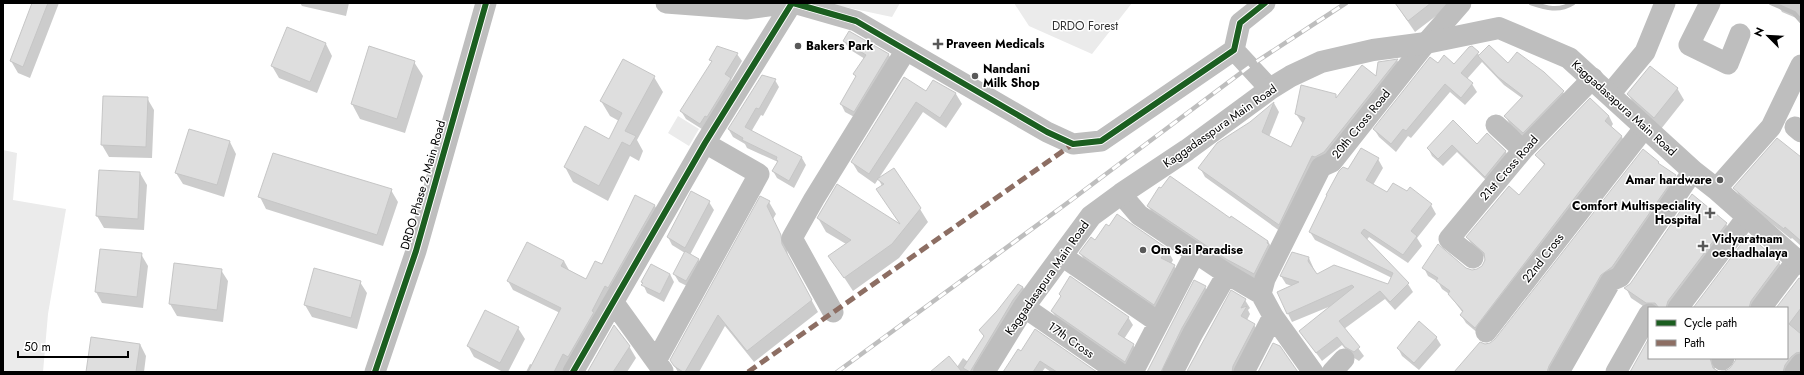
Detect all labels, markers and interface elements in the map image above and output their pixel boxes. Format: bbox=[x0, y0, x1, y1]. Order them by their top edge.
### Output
north arrow bbox=[1748, 16, 1788, 56]
park label: DRDO Forest bbox=[1052, 17, 1118, 35]
text: N bbox=[1750, 25, 1768, 39]
place label: Praveen Medicals bbox=[946, 35, 1045, 53]
place label: Bakers Park bbox=[806, 37, 874, 55]
marker: Praveen Medicals bbox=[933, 39, 943, 49]
marker: Bakers Park bbox=[793, 41, 803, 51]
street label: Kaggadasapura Main Road bbox=[1567, 56, 1681, 160]
place label: Nandani Milk Shop bbox=[983, 60, 1040, 92]
marker: Nandani Milk Shop bbox=[970, 71, 980, 81]
street label: Kaggadasspura Main Road bbox=[1159, 80, 1281, 172]
street label: 20th Cross Road bbox=[1327, 85, 1395, 163]
street label: DRDO Phase 2 Main Road bbox=[396, 118, 450, 252]
street label: 21st Cross Road bbox=[1475, 131, 1543, 205]
place label: Amar hardware bbox=[1624, 171, 1712, 189]
marker: Amar hardware bbox=[1715, 175, 1725, 185]
place label: Comfort Multispeciality Hospital bbox=[1572, 197, 1702, 229]
marker: Comfort Multispeciality Hospital bbox=[1704, 207, 1716, 219]
street label: Kaggadasapura Main Road bbox=[1001, 217, 1093, 339]
street label: 22nd Cross bbox=[1518, 229, 1568, 287]
place label: Vidyaratnam oeshadhalaya bbox=[1711, 230, 1788, 262]
marker: Vidyaratnam oeshadhalaya bbox=[1697, 240, 1709, 252]
place label: Om Sai Paradise bbox=[1151, 241, 1243, 259]
marker: Om Sai Paradise bbox=[1138, 245, 1148, 255]
legend bbox=[1648, 307, 1788, 359]
text: Cycle path bbox=[1684, 314, 1737, 332]
street label: 17th Cross bbox=[1044, 317, 1098, 363]
scale bar bbox=[18, 333, 128, 359]
text: Path bbox=[1684, 334, 1705, 352]
text: 50 m bbox=[24, 338, 51, 356]

